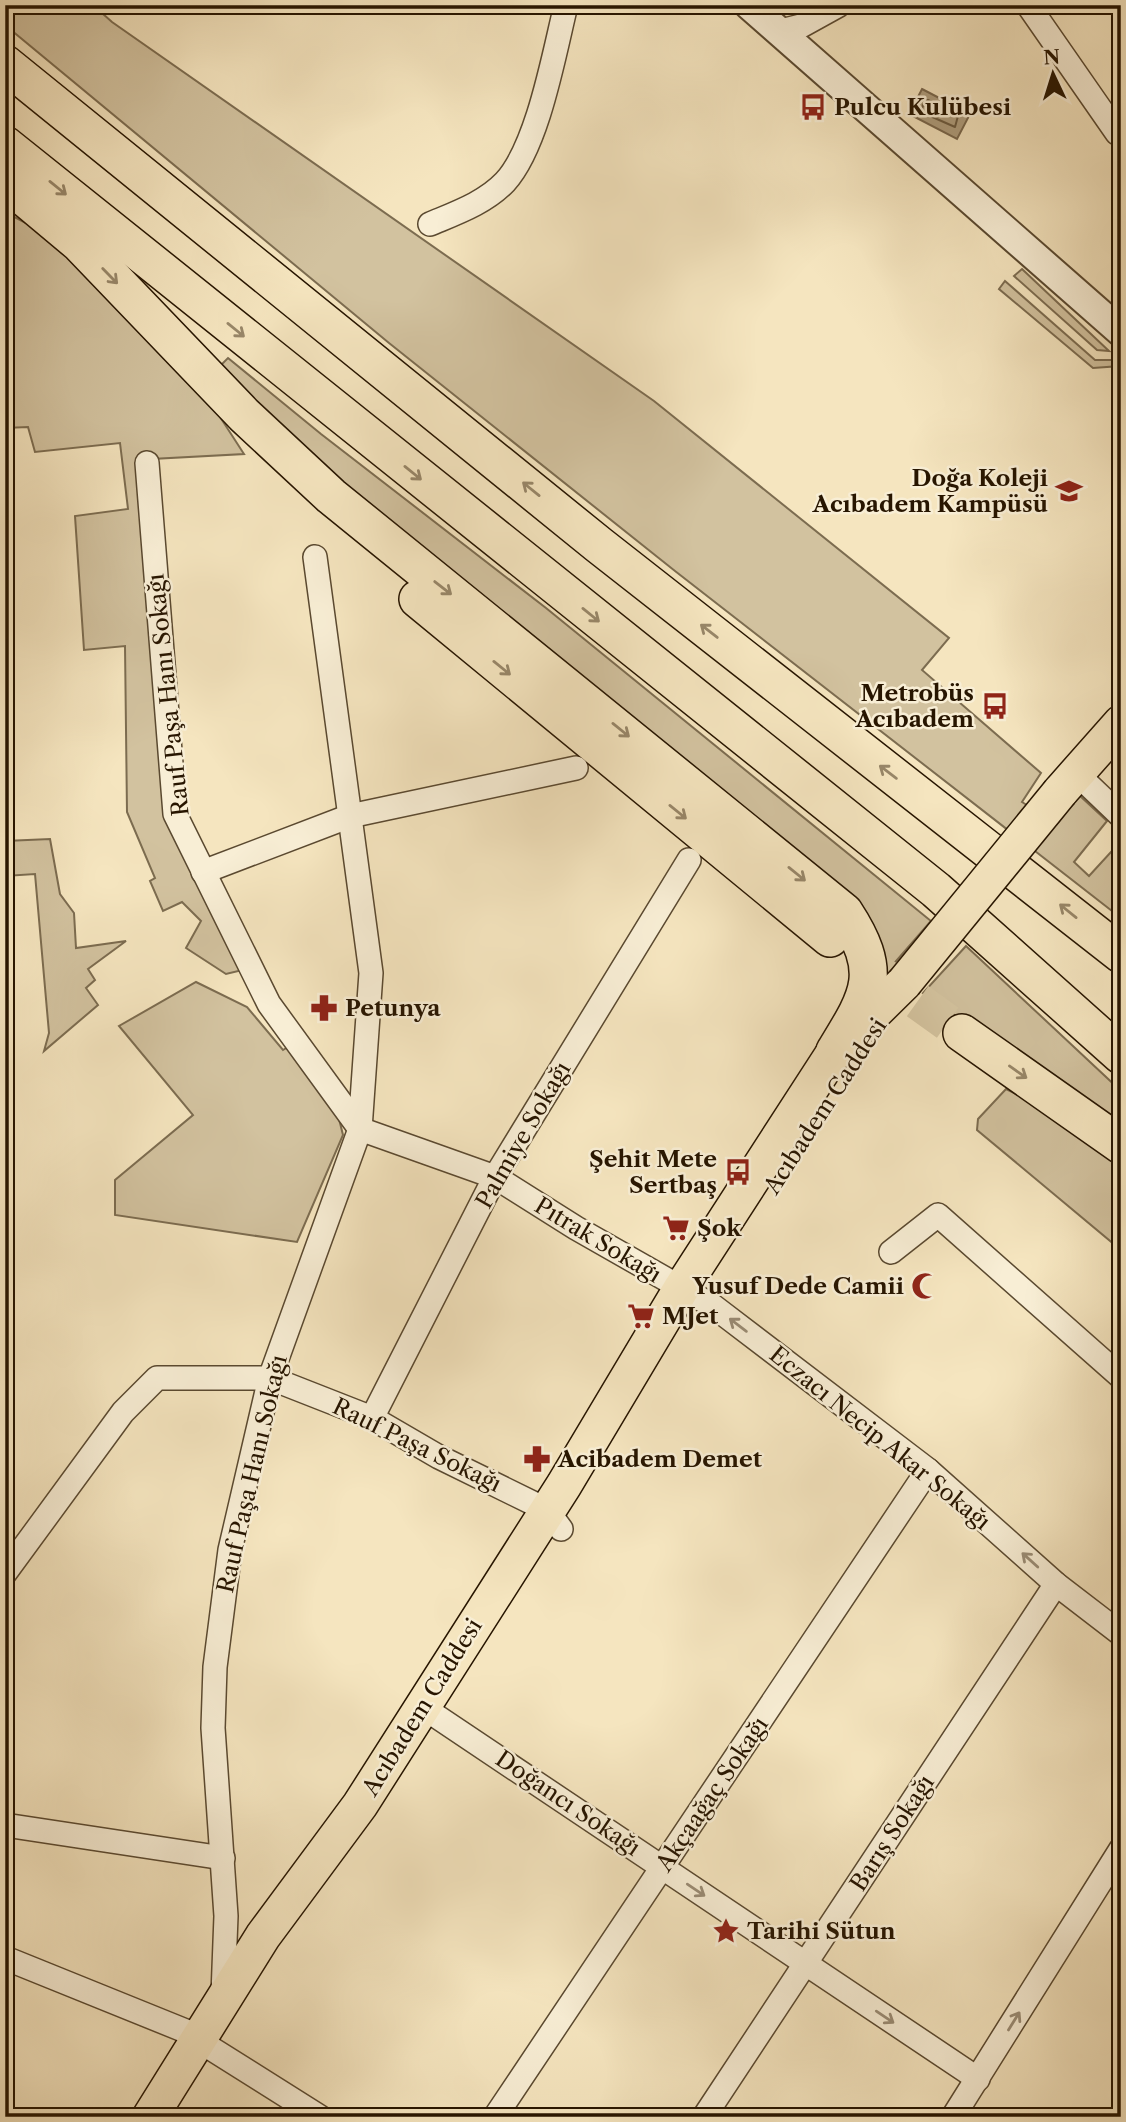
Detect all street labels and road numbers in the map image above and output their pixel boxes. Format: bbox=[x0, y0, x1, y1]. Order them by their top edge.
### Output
street label: Rauf Paşa Hanı Sokağı bbox=[141, 573, 195, 817]
street label: Acıbadem Caddesi bbox=[757, 1013, 892, 1200]
street label: Palmiye Sokağı bbox=[470, 1057, 576, 1213]
street label: Pıtrak Sokağı bbox=[530, 1191, 666, 1289]
street label: Eczacı Necip Akar Sokağı bbox=[764, 1340, 996, 1536]
street label: Rauf Paşa Hanı Sokağı bbox=[211, 1352, 293, 1596]
street label: Rauf Paşa Sokağı bbox=[328, 1392, 506, 1498]
street label: Acıbadem Caddesi bbox=[356, 1613, 488, 1802]
street label: Akçaağaç Sokağı bbox=[649, 1711, 774, 1877]
street label: Doğancı Sokağı bbox=[491, 1744, 645, 1862]
street label: Barış Sokağı bbox=[844, 1770, 940, 1896]

